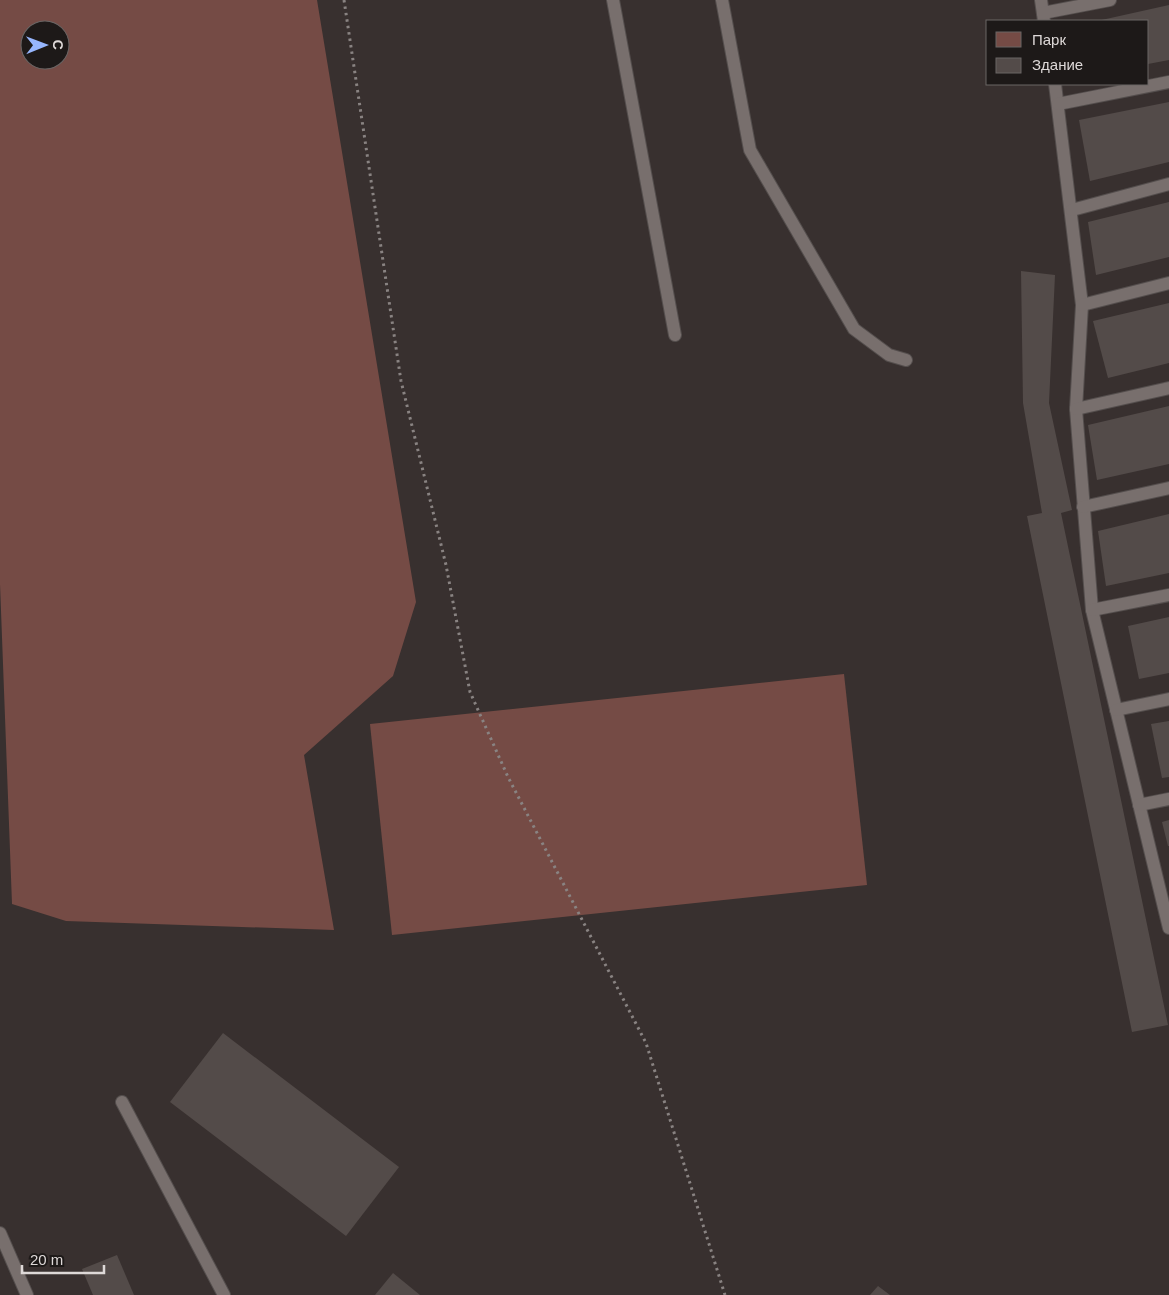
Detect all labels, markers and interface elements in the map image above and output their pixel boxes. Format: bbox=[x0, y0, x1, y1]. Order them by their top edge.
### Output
north arrow bbox=[20, 20, 70, 70]
legend bbox=[986, 20, 1149, 85]
text: Парк bbox=[1032, 31, 1066, 48]
text: С bbox=[50, 40, 66, 50]
text: Здание bbox=[1032, 56, 1083, 73]
scale bar bbox=[22, 1242, 105, 1274]
text: 20 m bbox=[30, 1251, 63, 1268]

